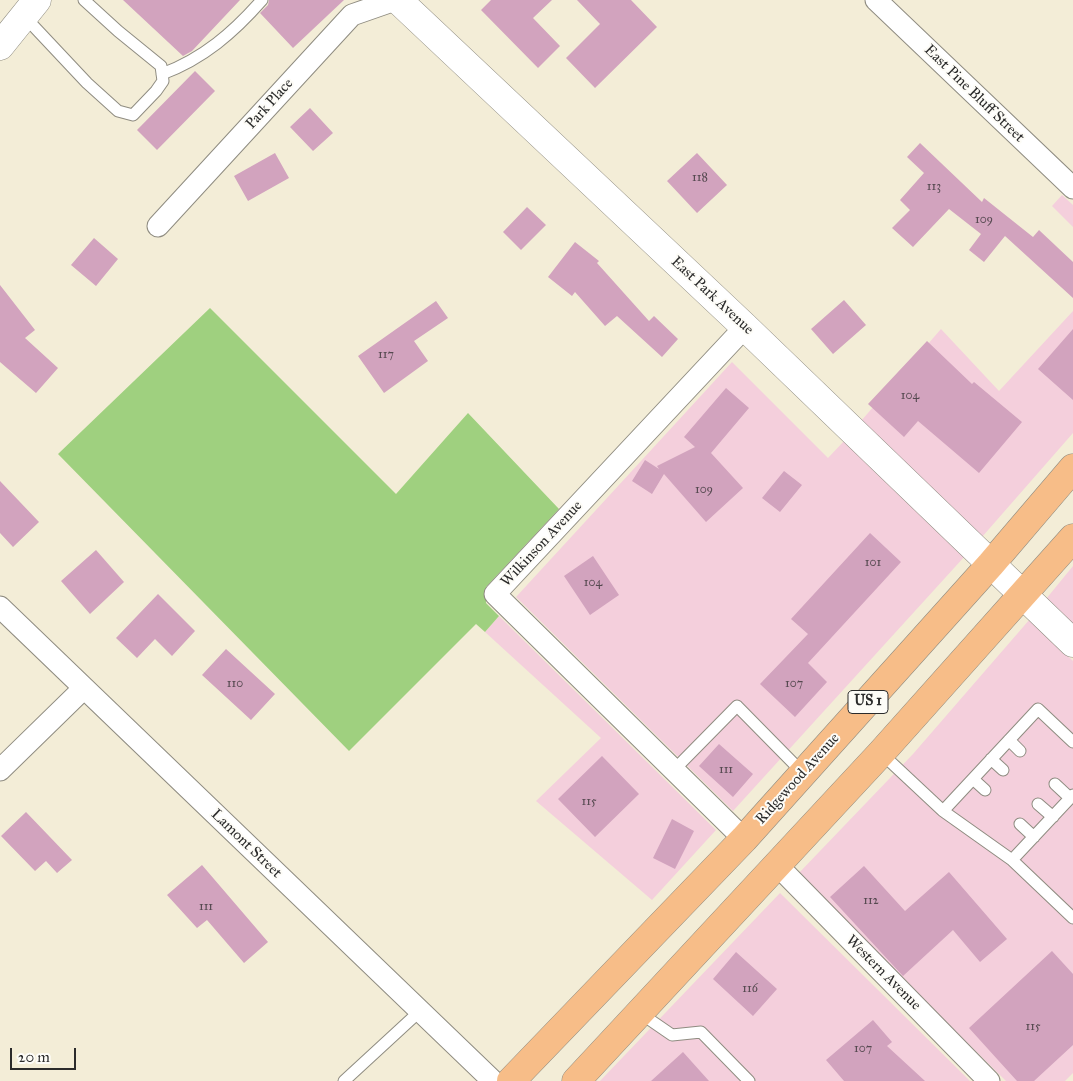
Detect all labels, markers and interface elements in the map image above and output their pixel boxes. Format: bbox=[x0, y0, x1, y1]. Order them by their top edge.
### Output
street label: East Pine Bluff Street bbox=[920, 41, 1028, 147]
street label: Park Place bbox=[243, 75, 297, 133]
house number: 118 bbox=[692, 171, 708, 185]
house number: 113 bbox=[927, 180, 941, 194]
house number: 109 bbox=[975, 213, 993, 227]
street label: East Park Avenue bbox=[667, 253, 757, 339]
house number: 117 bbox=[378, 348, 394, 362]
house number: 104 bbox=[901, 389, 919, 403]
house number: 109 bbox=[695, 483, 713, 497]
street label: Wilkinson Avenue bbox=[498, 497, 586, 591]
house number: 101 bbox=[865, 556, 881, 570]
house number: 104 bbox=[584, 576, 602, 590]
house number: 110 bbox=[227, 677, 243, 691]
house number: 107 bbox=[785, 677, 803, 691]
road number: US 1 bbox=[848, 690, 888, 714]
street label: Ridgewood Avenue bbox=[752, 730, 844, 828]
house number: 111 bbox=[719, 763, 733, 777]
house number: 115 bbox=[582, 795, 596, 809]
street label: Lamont Street bbox=[207, 806, 285, 882]
house number: 112 bbox=[863, 894, 879, 908]
house number: 111 bbox=[199, 900, 213, 914]
street label: Western Avenue bbox=[842, 932, 924, 1014]
house number: 116 bbox=[742, 982, 758, 996]
house number: 115 bbox=[1026, 1020, 1040, 1034]
scale bar bbox=[12, 1038, 79, 1070]
house number: 107 bbox=[854, 1042, 872, 1056]
text: 20 m bbox=[18, 1048, 50, 1066]

